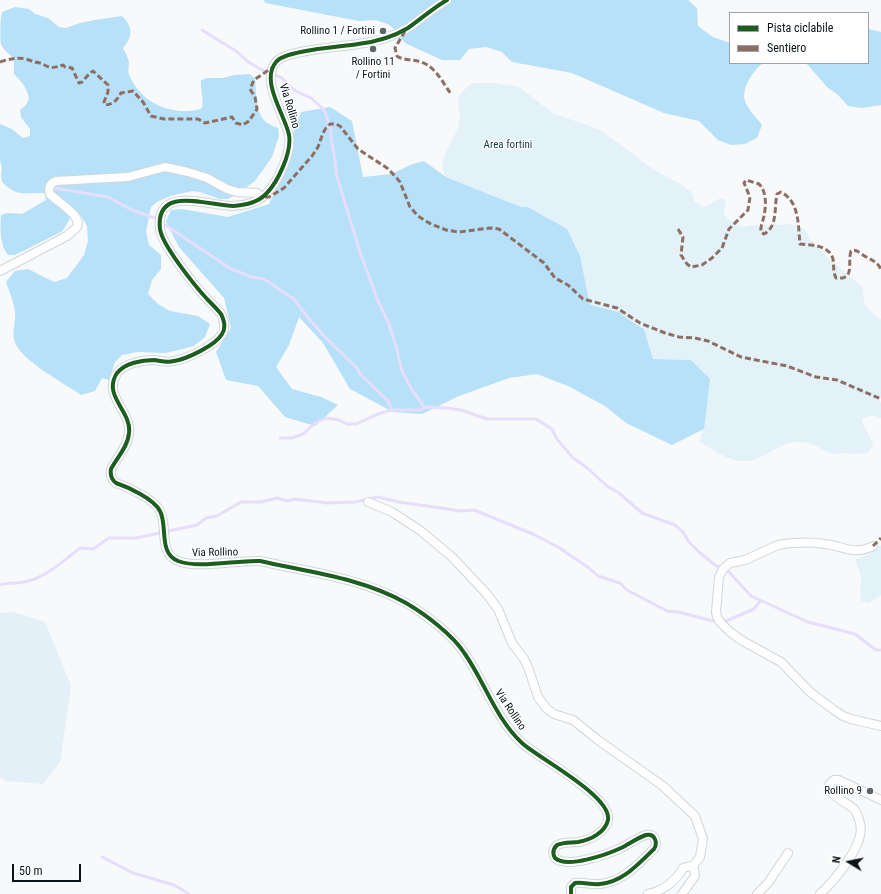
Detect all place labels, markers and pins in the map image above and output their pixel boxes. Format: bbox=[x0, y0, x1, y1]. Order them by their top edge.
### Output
place label: Rollino 1 / Fortini bbox=[300, 24, 375, 38]
marker: Rollino 1 / Fortini bbox=[378, 26, 388, 36]
marker: Rollino 11 / Fortini bbox=[368, 44, 378, 54]
place label: Rollino 11 / Fortini bbox=[351, 55, 395, 81]
place label: Rollino 9 bbox=[824, 784, 862, 798]
marker: Rollino 9 bbox=[865, 786, 875, 796]

